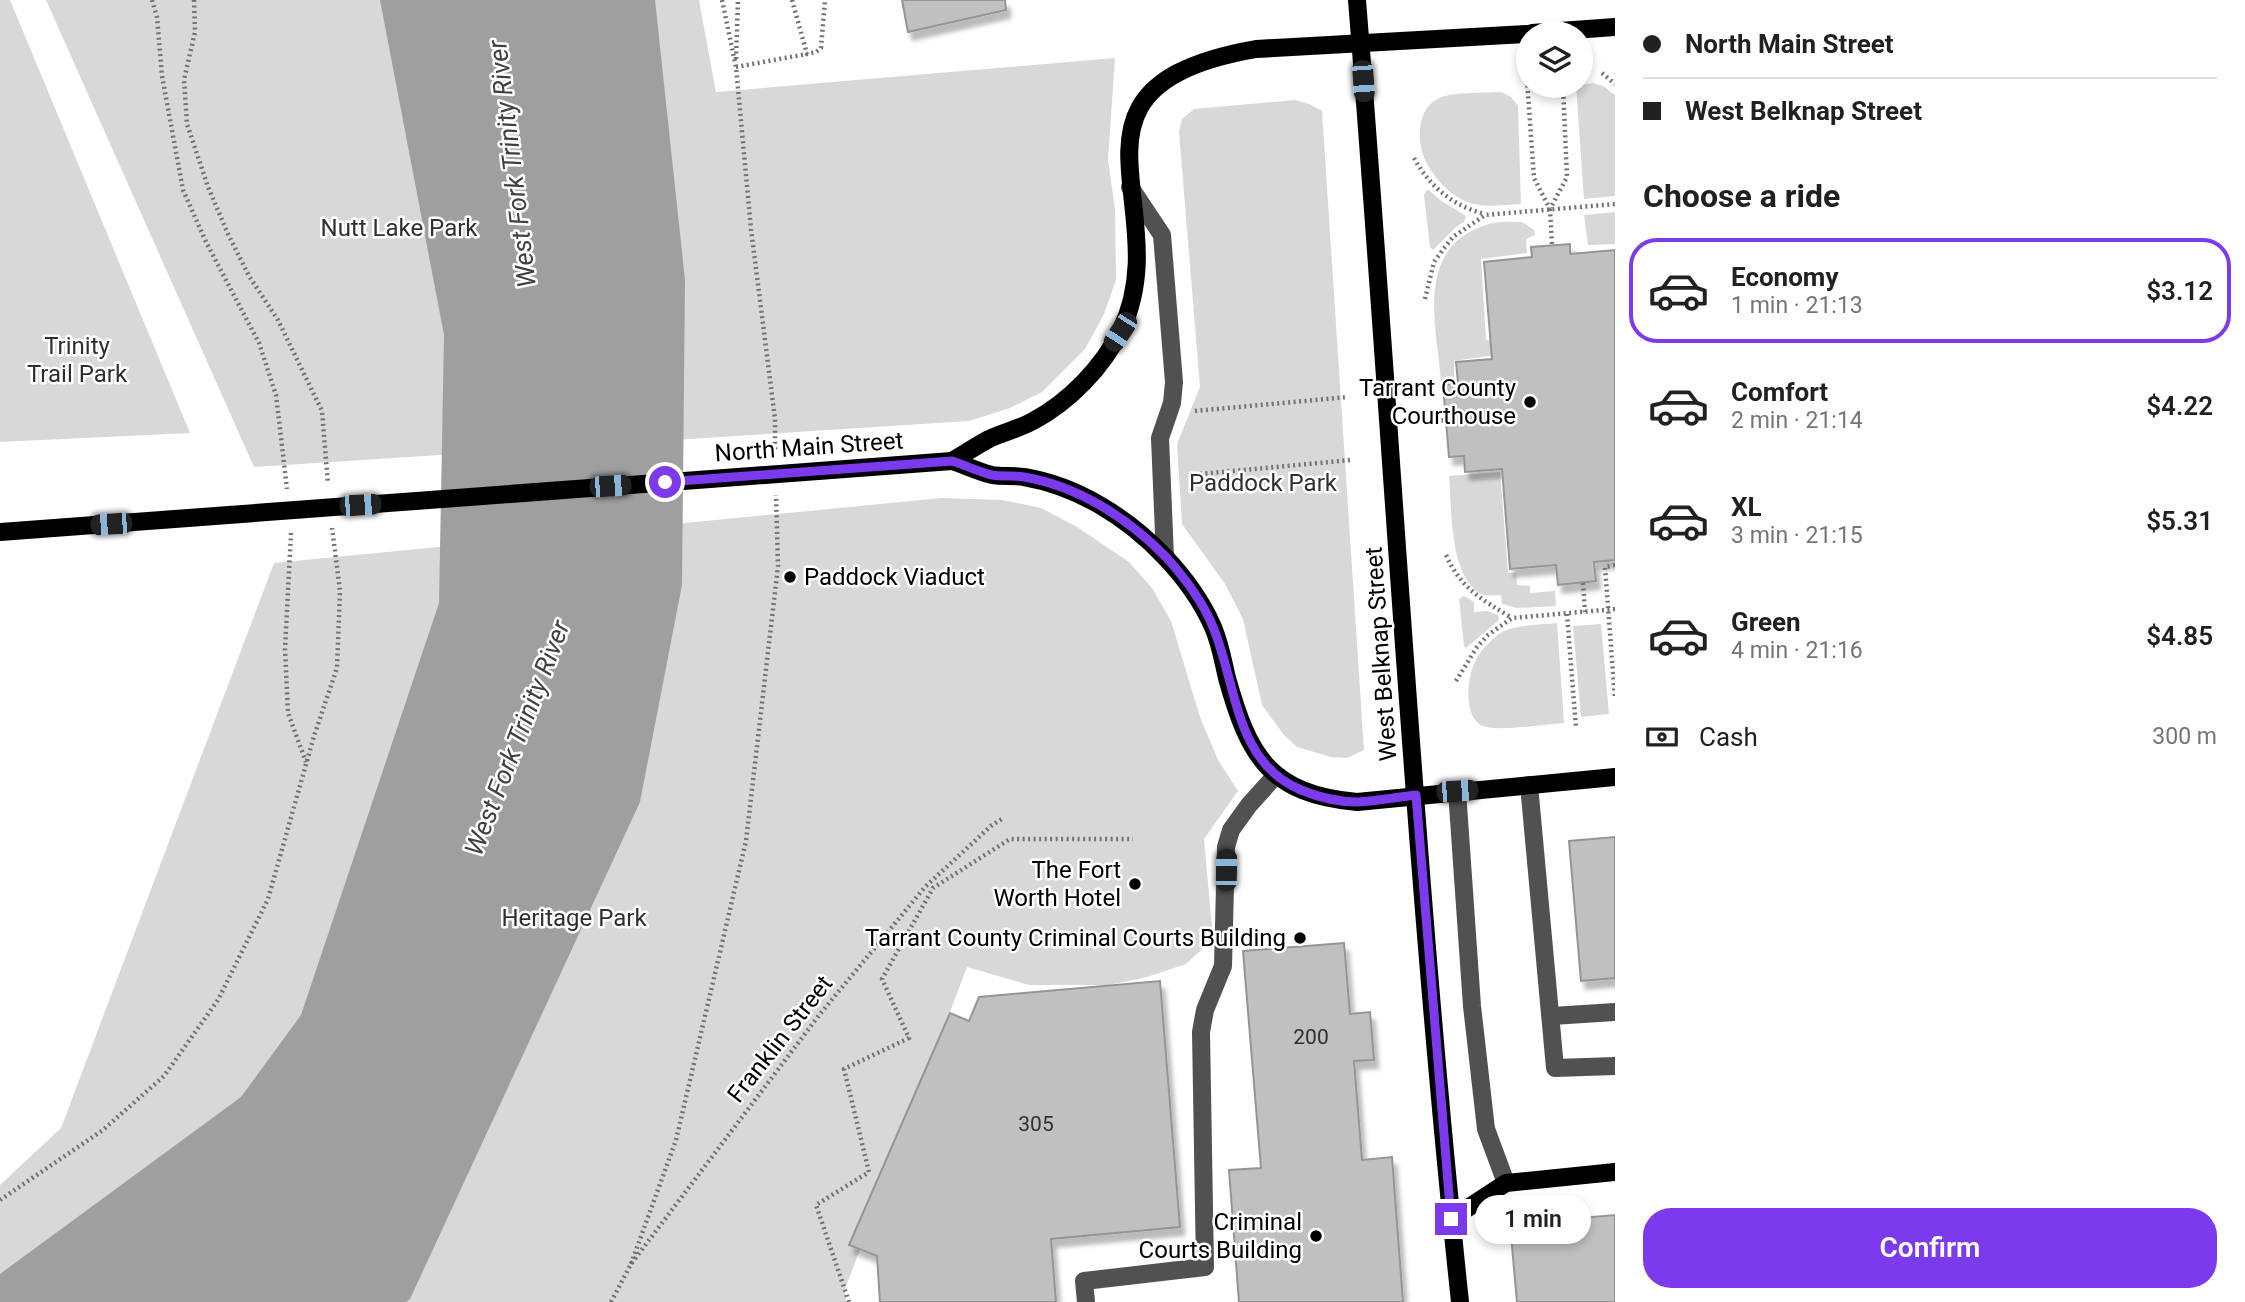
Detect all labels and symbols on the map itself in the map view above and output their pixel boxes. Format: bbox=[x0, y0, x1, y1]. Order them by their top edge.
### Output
water label: West Fork Trinity River bbox=[482, 37, 542, 290]
car bbox=[1352, 59, 1375, 103]
park label: Nutt Lake Park bbox=[321, 214, 478, 242]
car bbox=[1100, 309, 1141, 355]
park label: Trinity Trail Park bbox=[27, 332, 128, 388]
place label: Tarrant County Courthouse bbox=[1359, 374, 1517, 430]
marker: Tarrant County Courthouse bbox=[1522, 394, 1538, 410]
street label: North Main Street bbox=[714, 426, 904, 468]
route start bbox=[649, 466, 681, 498]
park label: Paddock Park bbox=[1189, 469, 1338, 497]
car bbox=[589, 474, 632, 498]
car bbox=[339, 493, 382, 517]
car bbox=[90, 512, 133, 536]
street label: West Belknap Street bbox=[1360, 546, 1402, 762]
place label: Paddock Viaduct bbox=[804, 563, 985, 591]
marker: Paddock Viaduct bbox=[782, 569, 798, 585]
water label: West Fork Trinity River bbox=[458, 615, 576, 860]
car bbox=[1436, 779, 1479, 803]
car bbox=[1216, 849, 1237, 891]
place label: The Fort Worth Hotel bbox=[993, 856, 1121, 912]
marker: The Fort Worth Hotel bbox=[1127, 876, 1143, 892]
park label: Heritage Park bbox=[501, 904, 647, 932]
place label: Tarrant County Criminal Courts Building bbox=[865, 924, 1286, 952]
marker: Tarrant County Criminal Courts Building bbox=[1292, 930, 1308, 946]
street label: Franklin Street bbox=[722, 970, 838, 1108]
house number: 200 bbox=[1293, 1025, 1329, 1049]
house number: 305 bbox=[1018, 1112, 1054, 1136]
callout: 1 min bbox=[1476, 1194, 1591, 1244]
route end bbox=[1435, 1203, 1467, 1235]
place label: Criminal Courts Building bbox=[1139, 1208, 1302, 1264]
marker: Criminal Courts Building bbox=[1308, 1228, 1324, 1244]

